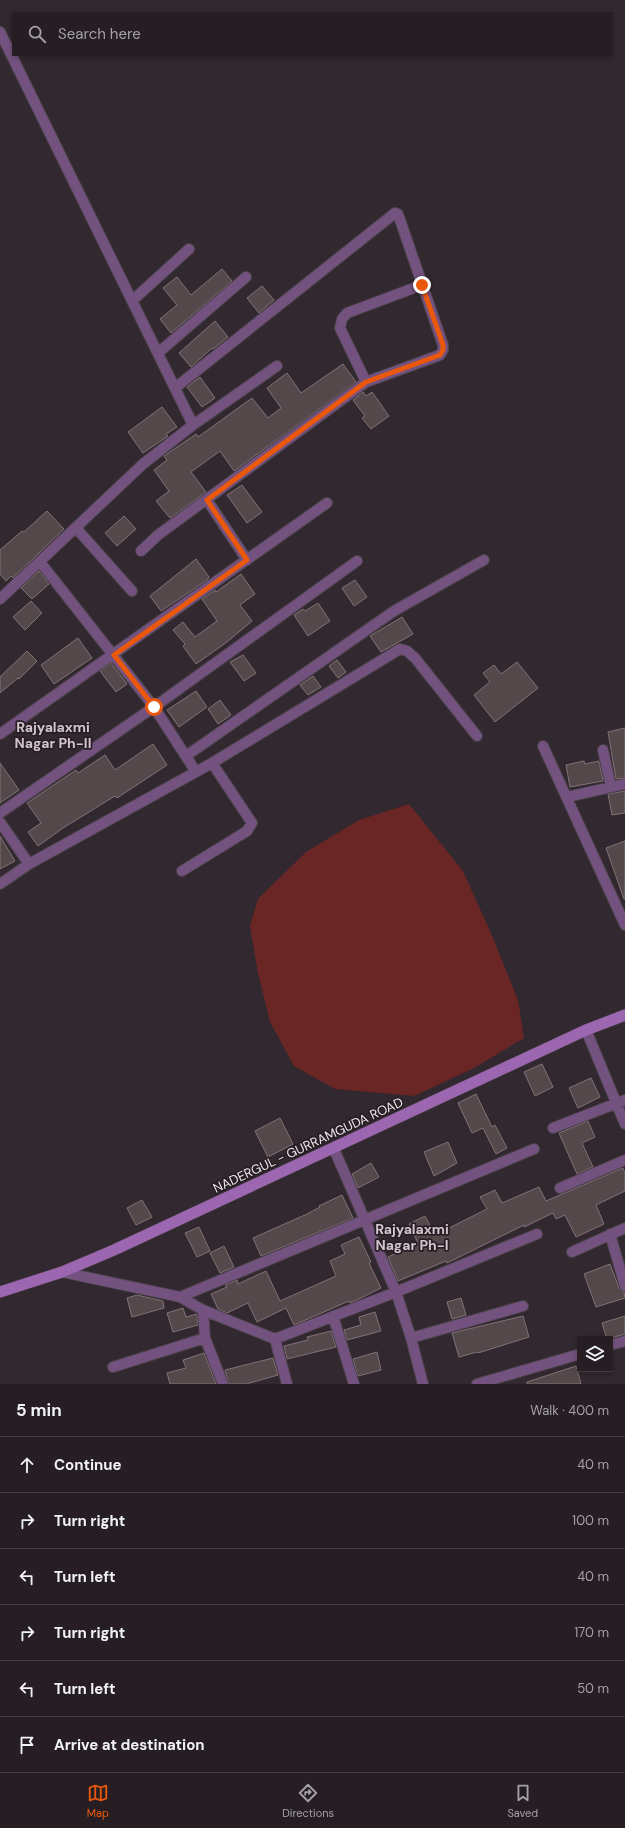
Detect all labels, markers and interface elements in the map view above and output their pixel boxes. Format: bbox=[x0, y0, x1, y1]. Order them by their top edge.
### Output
search box bbox=[12, 12, 613, 56]
icon: search bbox=[26, 23, 48, 45]
text: Search here bbox=[58, 24, 141, 44]
route end bbox=[413, 276, 431, 294]
route start bbox=[145, 698, 163, 716]
district label: Rajyalaxmi Nagar Ph-II bbox=[15, 718, 91, 752]
street label: NADERGUL - GURRAMGUDA ROAD bbox=[210, 1093, 406, 1197]
district label: Rajyalaxmi Nagar Ph-I bbox=[375, 1220, 449, 1254]
map controls bbox=[577, 1336, 613, 1372]
button: layers bbox=[577, 1336, 613, 1372]
text: 5 min bbox=[16, 1399, 62, 1421]
text: Walk · 400 m bbox=[530, 1402, 609, 1419]
icon: ahead bbox=[16, 1454, 38, 1476]
text: Continue bbox=[54, 1455, 122, 1475]
text: 40 m bbox=[577, 1456, 609, 1473]
icon: right bbox=[16, 1510, 38, 1532]
text: Turn right bbox=[54, 1511, 125, 1531]
text: 100 m bbox=[572, 1512, 609, 1529]
icon: left bbox=[16, 1566, 38, 1588]
text: Turn left bbox=[54, 1567, 115, 1587]
text: 40 m bbox=[577, 1568, 609, 1585]
icon: right bbox=[16, 1622, 38, 1644]
text: Turn right bbox=[54, 1623, 125, 1643]
text: 170 m bbox=[574, 1624, 609, 1641]
icon: left bbox=[16, 1678, 38, 1700]
text: Turn left bbox=[54, 1679, 115, 1699]
text: 50 m bbox=[577, 1680, 609, 1697]
icon: arrive bbox=[16, 1734, 38, 1756]
text: Arrive at destination bbox=[54, 1735, 205, 1755]
tab: Map bbox=[87, 1782, 109, 1820]
tab: Directions bbox=[282, 1782, 334, 1820]
tab: Saved bbox=[507, 1782, 538, 1820]

